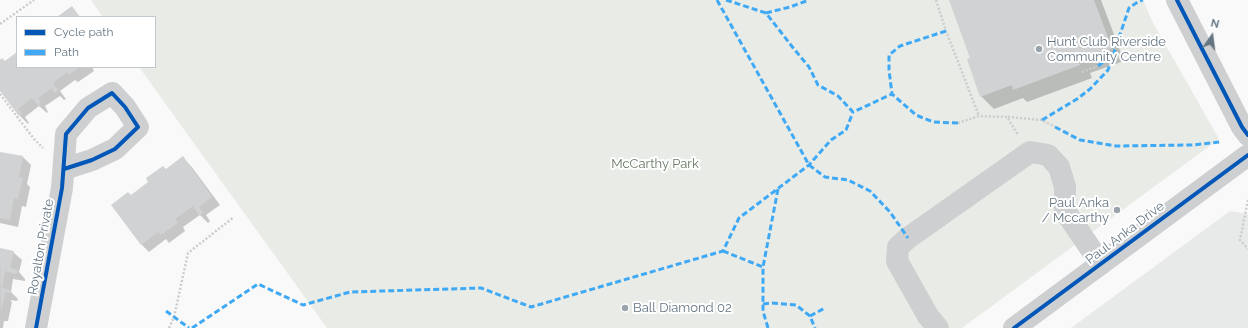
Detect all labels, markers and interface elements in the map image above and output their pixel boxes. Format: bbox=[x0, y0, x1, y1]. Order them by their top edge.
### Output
legend bbox=[16, 16, 156, 68]
north arrow bbox=[1192, 16, 1232, 56]
text: N bbox=[1209, 17, 1221, 31]
text: Cycle path bbox=[54, 25, 113, 39]
place label: Hunt Club Riverside Community Centre bbox=[1047, 34, 1166, 65]
marker: Hunt Club Riverside Community Centre bbox=[1034, 44, 1044, 54]
text: Path bbox=[54, 45, 79, 59]
park label: McCarthy Park bbox=[611, 156, 699, 172]
place label: Paul Anka / Mccarthy bbox=[1042, 195, 1109, 226]
street label: Royalton Private bbox=[25, 198, 57, 296]
street label: Paul Anka Drive bbox=[1083, 198, 1167, 268]
marker: Paul Anka / Mccarthy bbox=[1112, 205, 1122, 215]
place label: Ball Diamond 02 bbox=[633, 300, 732, 316]
marker: Ball Diamond 02 bbox=[620, 303, 630, 313]

